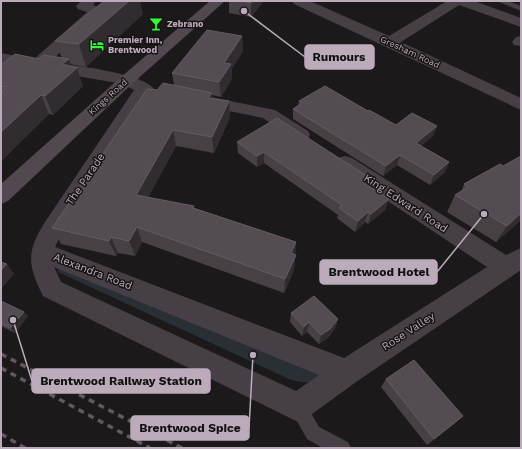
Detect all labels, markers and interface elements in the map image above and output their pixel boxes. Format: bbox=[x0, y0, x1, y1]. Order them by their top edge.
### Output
bar icon: Zebrano bbox=[148, 16, 164, 32]
place label: Zebrano bbox=[167, 19, 204, 29]
street label: Gresham Road bbox=[379, 34, 441, 70]
place label: Premier Inn, Brentwood bbox=[108, 35, 163, 55]
hotel icon: Premier Inn, Brentwood bbox=[89, 37, 105, 53]
callout: Rumours bbox=[305, 45, 374, 69]
text: Rumours bbox=[312, 50, 366, 64]
street label: Kings Road bbox=[87, 77, 129, 117]
street label: The Parade bbox=[63, 151, 108, 208]
street label: King Edward Road bbox=[361, 171, 450, 235]
street label: Alexandra Road bbox=[52, 250, 134, 292]
callout: Brentwood Hotel bbox=[320, 260, 437, 284]
text: Brentwood Hotel bbox=[329, 265, 430, 279]
street label: Rose Valley bbox=[379, 309, 437, 353]
callout: Brentwood Railway Station bbox=[32, 369, 210, 393]
text: Brentwood Railway Station bbox=[40, 374, 202, 388]
callout: Brentwood Spice bbox=[131, 416, 249, 440]
text: Brentwood Spice bbox=[139, 421, 241, 435]

